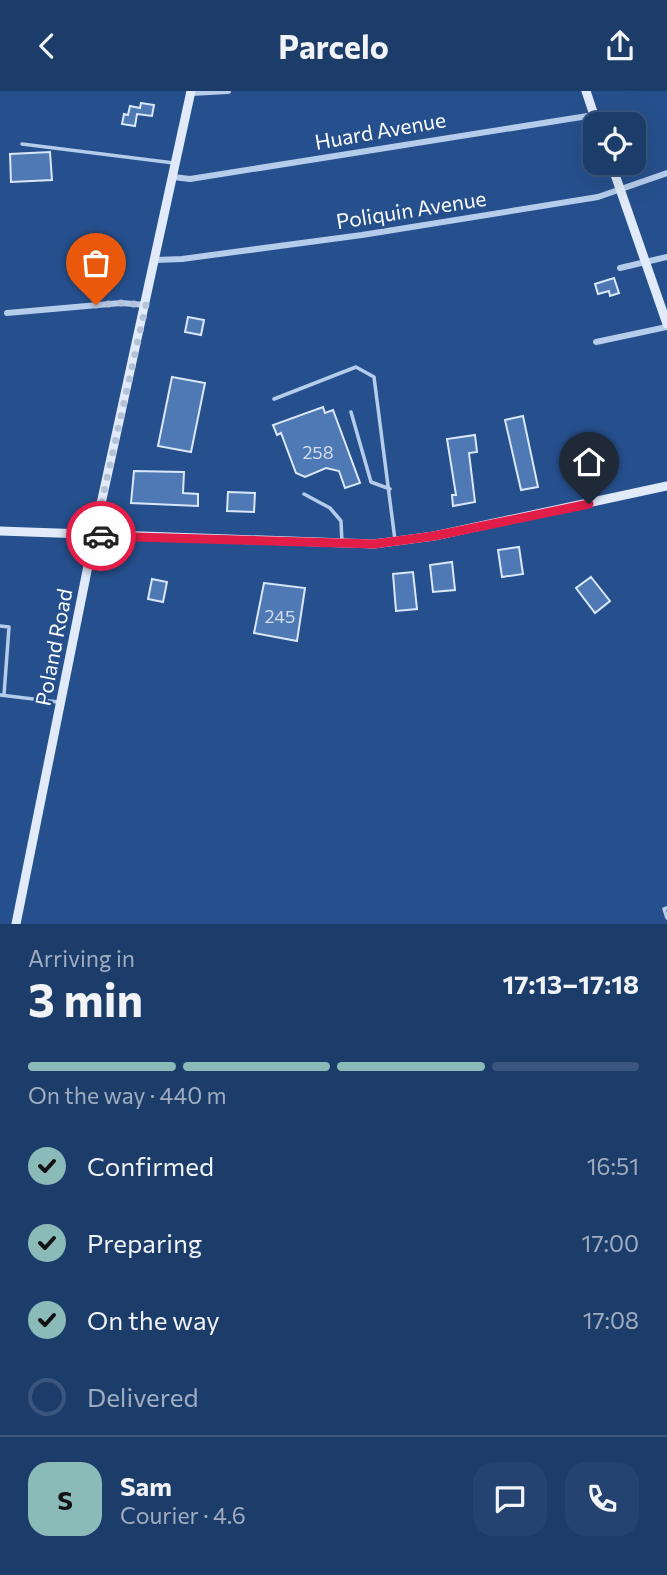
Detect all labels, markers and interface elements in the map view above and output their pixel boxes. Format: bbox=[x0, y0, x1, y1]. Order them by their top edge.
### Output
text: Parcelo bbox=[278, 26, 389, 66]
icon: back bbox=[28, 27, 66, 65]
icon: share bbox=[601, 27, 639, 65]
street label: Huard Avenue bbox=[313, 106, 447, 154]
map controls bbox=[583, 112, 646, 175]
button: locate bbox=[583, 112, 646, 175]
street label: Poliquin Avenue bbox=[334, 185, 488, 233]
pin bbox=[66, 233, 126, 305]
icon: bag bbox=[77, 244, 115, 282]
pin bbox=[559, 432, 619, 504]
house number: 258 bbox=[302, 441, 334, 463]
icon: home bbox=[570, 443, 608, 481]
courier bbox=[66, 501, 136, 571]
icon: car bbox=[82, 517, 120, 555]
street label: Poland Road bbox=[29, 586, 77, 708]
house number: 245 bbox=[265, 605, 295, 627]
text: Arriving in bbox=[28, 944, 135, 972]
text: 17:13–17:18 bbox=[502, 968, 639, 999]
text: 3 min bbox=[28, 970, 143, 1026]
text: On the way · 440 m bbox=[28, 1081, 227, 1109]
icon: check bbox=[28, 1147, 66, 1185]
text: Confirmed bbox=[87, 1150, 214, 1181]
text: 16:51 bbox=[587, 1152, 639, 1180]
icon: check bbox=[28, 1224, 66, 1262]
text: Preparing bbox=[87, 1227, 202, 1258]
text: 17:00 bbox=[582, 1229, 639, 1257]
icon: check bbox=[28, 1301, 66, 1339]
text: On the way bbox=[87, 1304, 220, 1335]
text: 17:08 bbox=[583, 1306, 639, 1334]
text: Delivered bbox=[87, 1381, 198, 1412]
button: chat bbox=[473, 1462, 547, 1536]
button: phone bbox=[565, 1462, 639, 1536]
text: Sam bbox=[120, 1470, 172, 1501]
text: S bbox=[57, 1484, 73, 1515]
text: Courier · 4.6 bbox=[120, 1501, 246, 1529]

